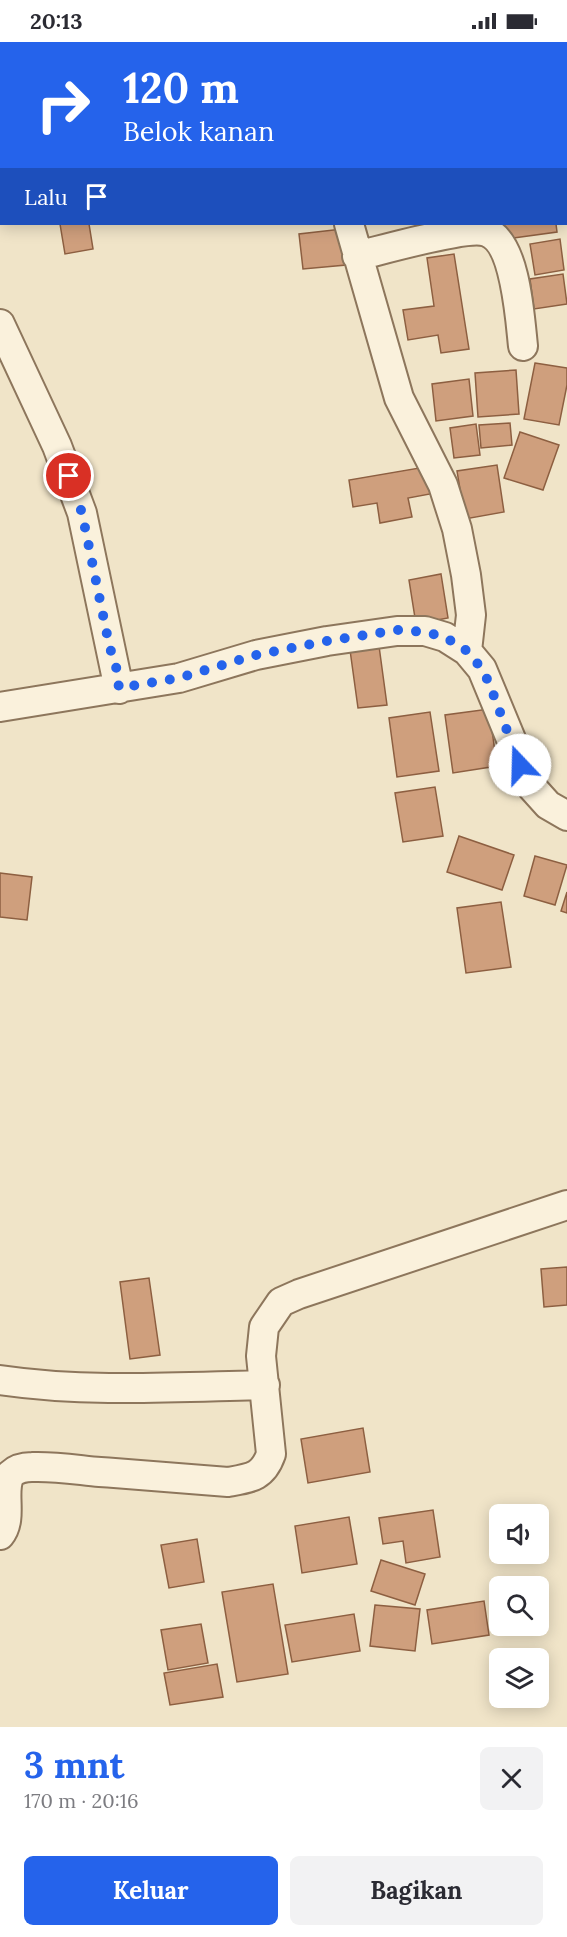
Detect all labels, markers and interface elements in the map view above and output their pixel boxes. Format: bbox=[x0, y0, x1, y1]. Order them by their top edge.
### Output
text: 20:13 bbox=[30, 7, 82, 35]
text: 120 m bbox=[123, 61, 239, 115]
icon: right bbox=[24, 66, 102, 144]
text: Belok kanan bbox=[123, 114, 274, 148]
icon: arrive bbox=[80, 180, 113, 213]
text: Lalu bbox=[24, 183, 68, 211]
pin bbox=[43, 450, 94, 501]
icon: arrive bbox=[52, 459, 85, 492]
position arrow bbox=[488, 733, 552, 797]
map controls bbox=[489, 1504, 549, 1708]
button: sound bbox=[489, 1504, 549, 1564]
button: search bbox=[489, 1576, 549, 1636]
button: layers bbox=[489, 1648, 549, 1708]
text: 3 mnt bbox=[24, 1742, 124, 1788]
button: close bbox=[480, 1747, 543, 1810]
text: 170 m · 20:16 bbox=[24, 1788, 139, 1813]
button: Keluar bbox=[24, 1856, 278, 1925]
button: Bagikan bbox=[290, 1856, 543, 1925]

